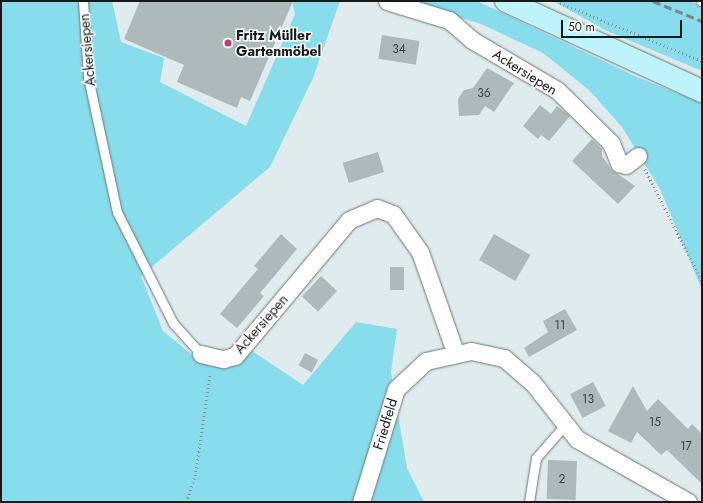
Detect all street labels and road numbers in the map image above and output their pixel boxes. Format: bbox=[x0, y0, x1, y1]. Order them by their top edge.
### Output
street label: Ackersiepen bbox=[75, 13, 99, 87]
street label: Ackersiepen bbox=[490, 46, 560, 98]
street label: Ackersiepen bbox=[231, 291, 291, 357]
street label: Friedfeld bbox=[369, 396, 401, 452]

